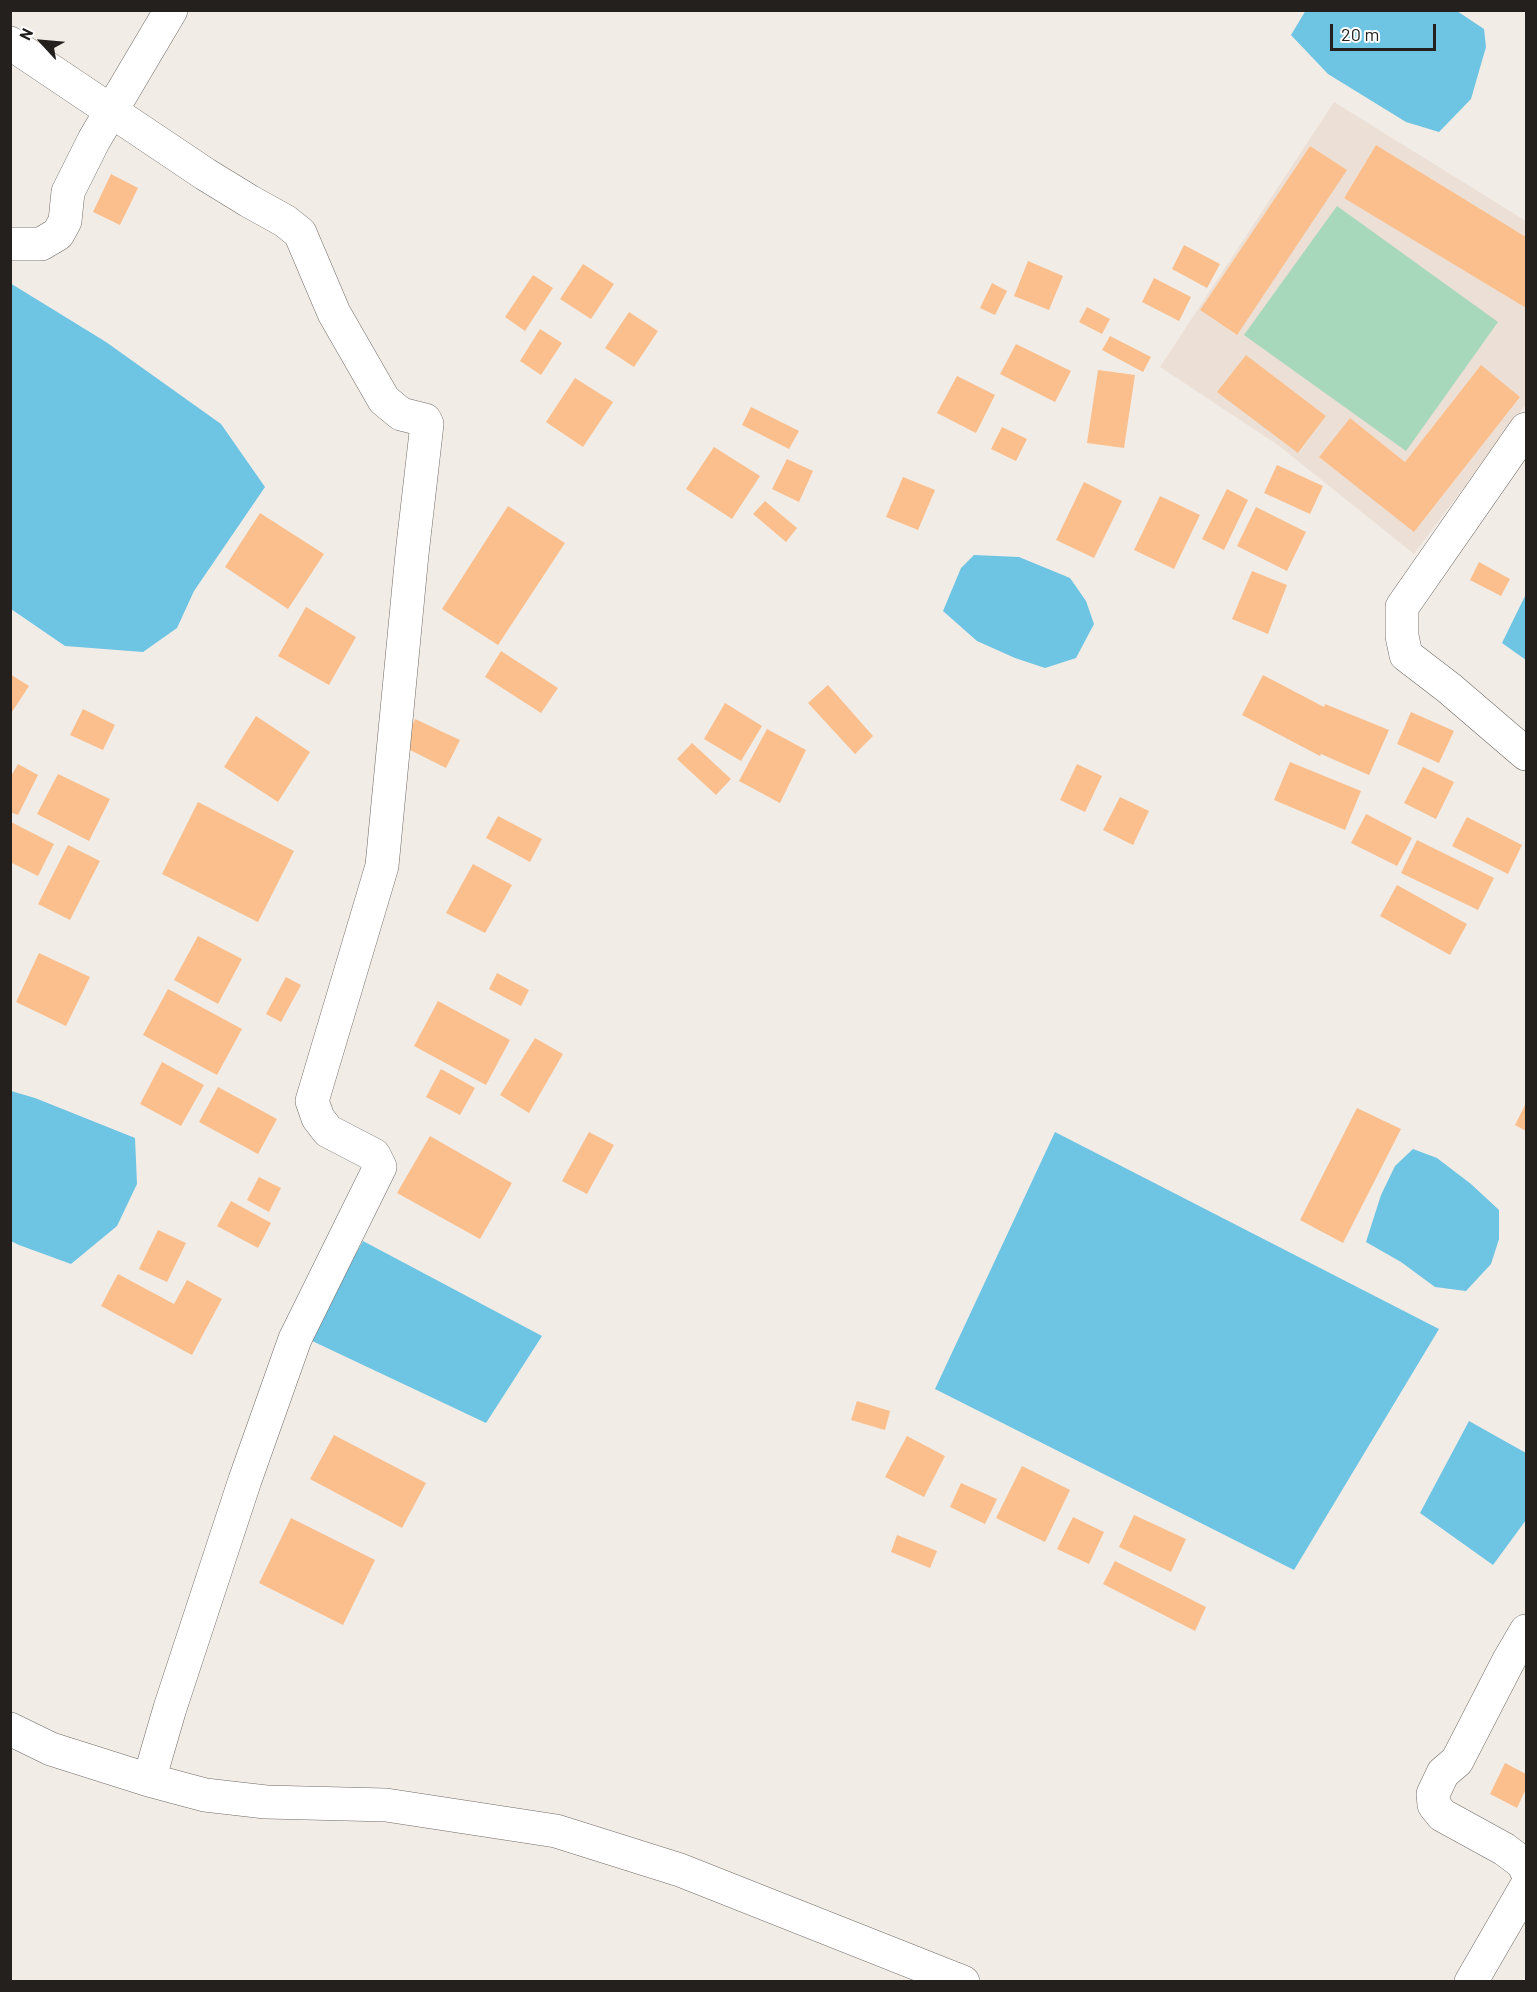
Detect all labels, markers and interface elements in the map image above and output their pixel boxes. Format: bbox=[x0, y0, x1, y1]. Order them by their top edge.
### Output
north arrow bbox=[12, 12, 72, 72]
scale bar bbox=[1333, 12, 1440, 50]
text: 20 m bbox=[1341, 23, 1379, 45]
text: N bbox=[14, 25, 36, 43]

